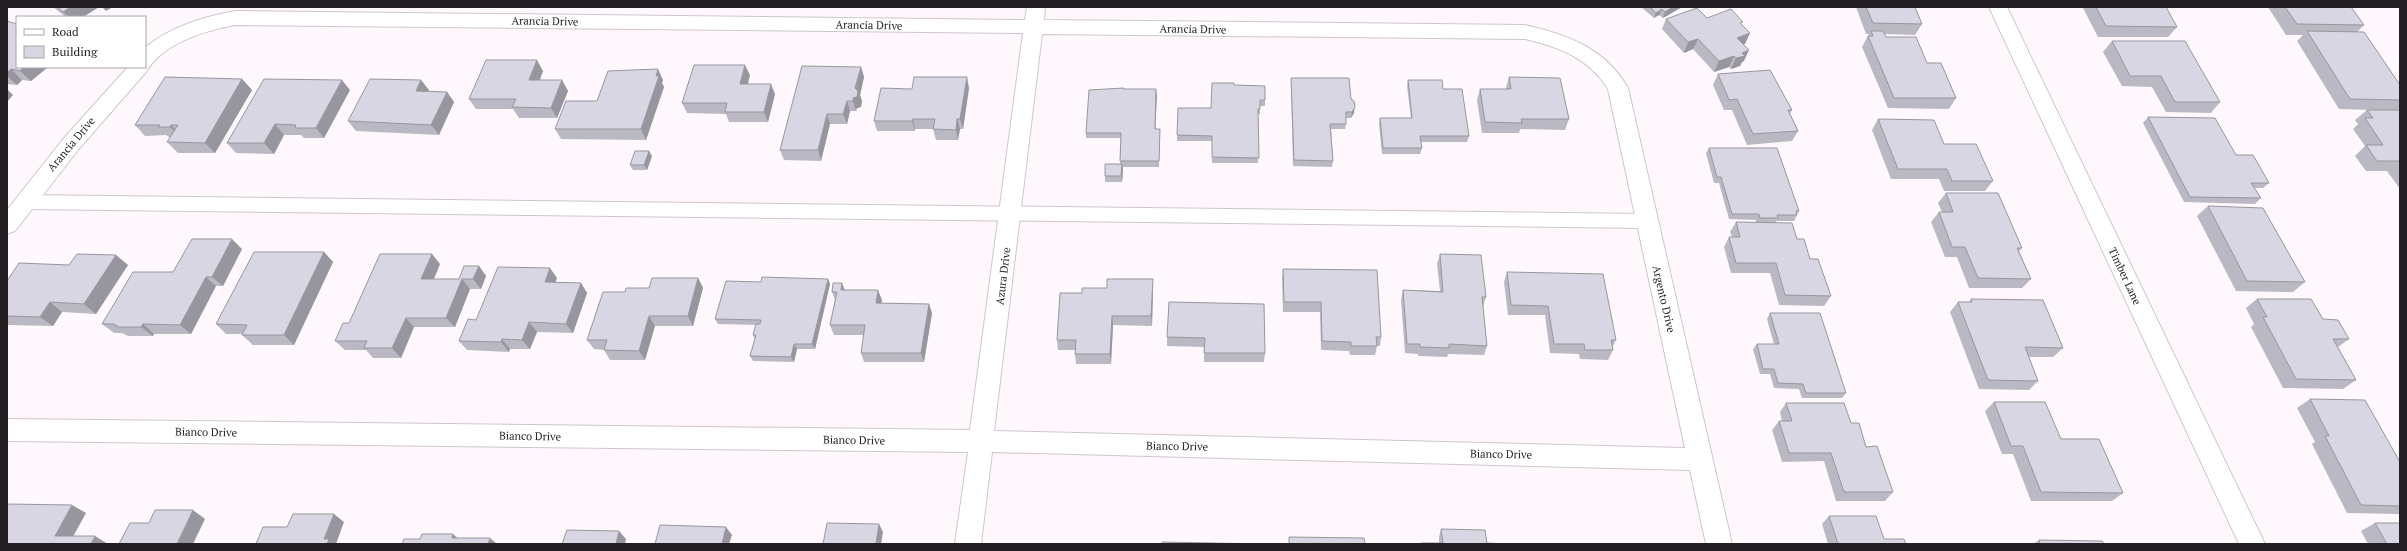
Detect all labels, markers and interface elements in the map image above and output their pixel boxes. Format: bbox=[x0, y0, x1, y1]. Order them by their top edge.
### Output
street label: Arancia Drive bbox=[512, 13, 579, 29]
legend bbox=[16, 16, 146, 68]
street label: Arancia Drive bbox=[836, 17, 903, 33]
street label: Arancia Drive bbox=[1160, 21, 1227, 37]
text: Road bbox=[52, 24, 79, 39]
text: Building bbox=[52, 44, 98, 59]
street label: Arancia Drive bbox=[44, 114, 98, 174]
street label: Timber Lane bbox=[2106, 245, 2145, 307]
street label: Azura Drive bbox=[993, 246, 1014, 306]
street label: Argento Drive bbox=[1649, 264, 1679, 334]
street label: Bianco Drive bbox=[175, 424, 238, 440]
street label: Bianco Drive bbox=[499, 428, 562, 444]
street label: Bianco Drive bbox=[823, 432, 886, 448]
street label: Bianco Drive bbox=[1146, 438, 1209, 454]
street label: Bianco Drive bbox=[1470, 446, 1533, 462]

